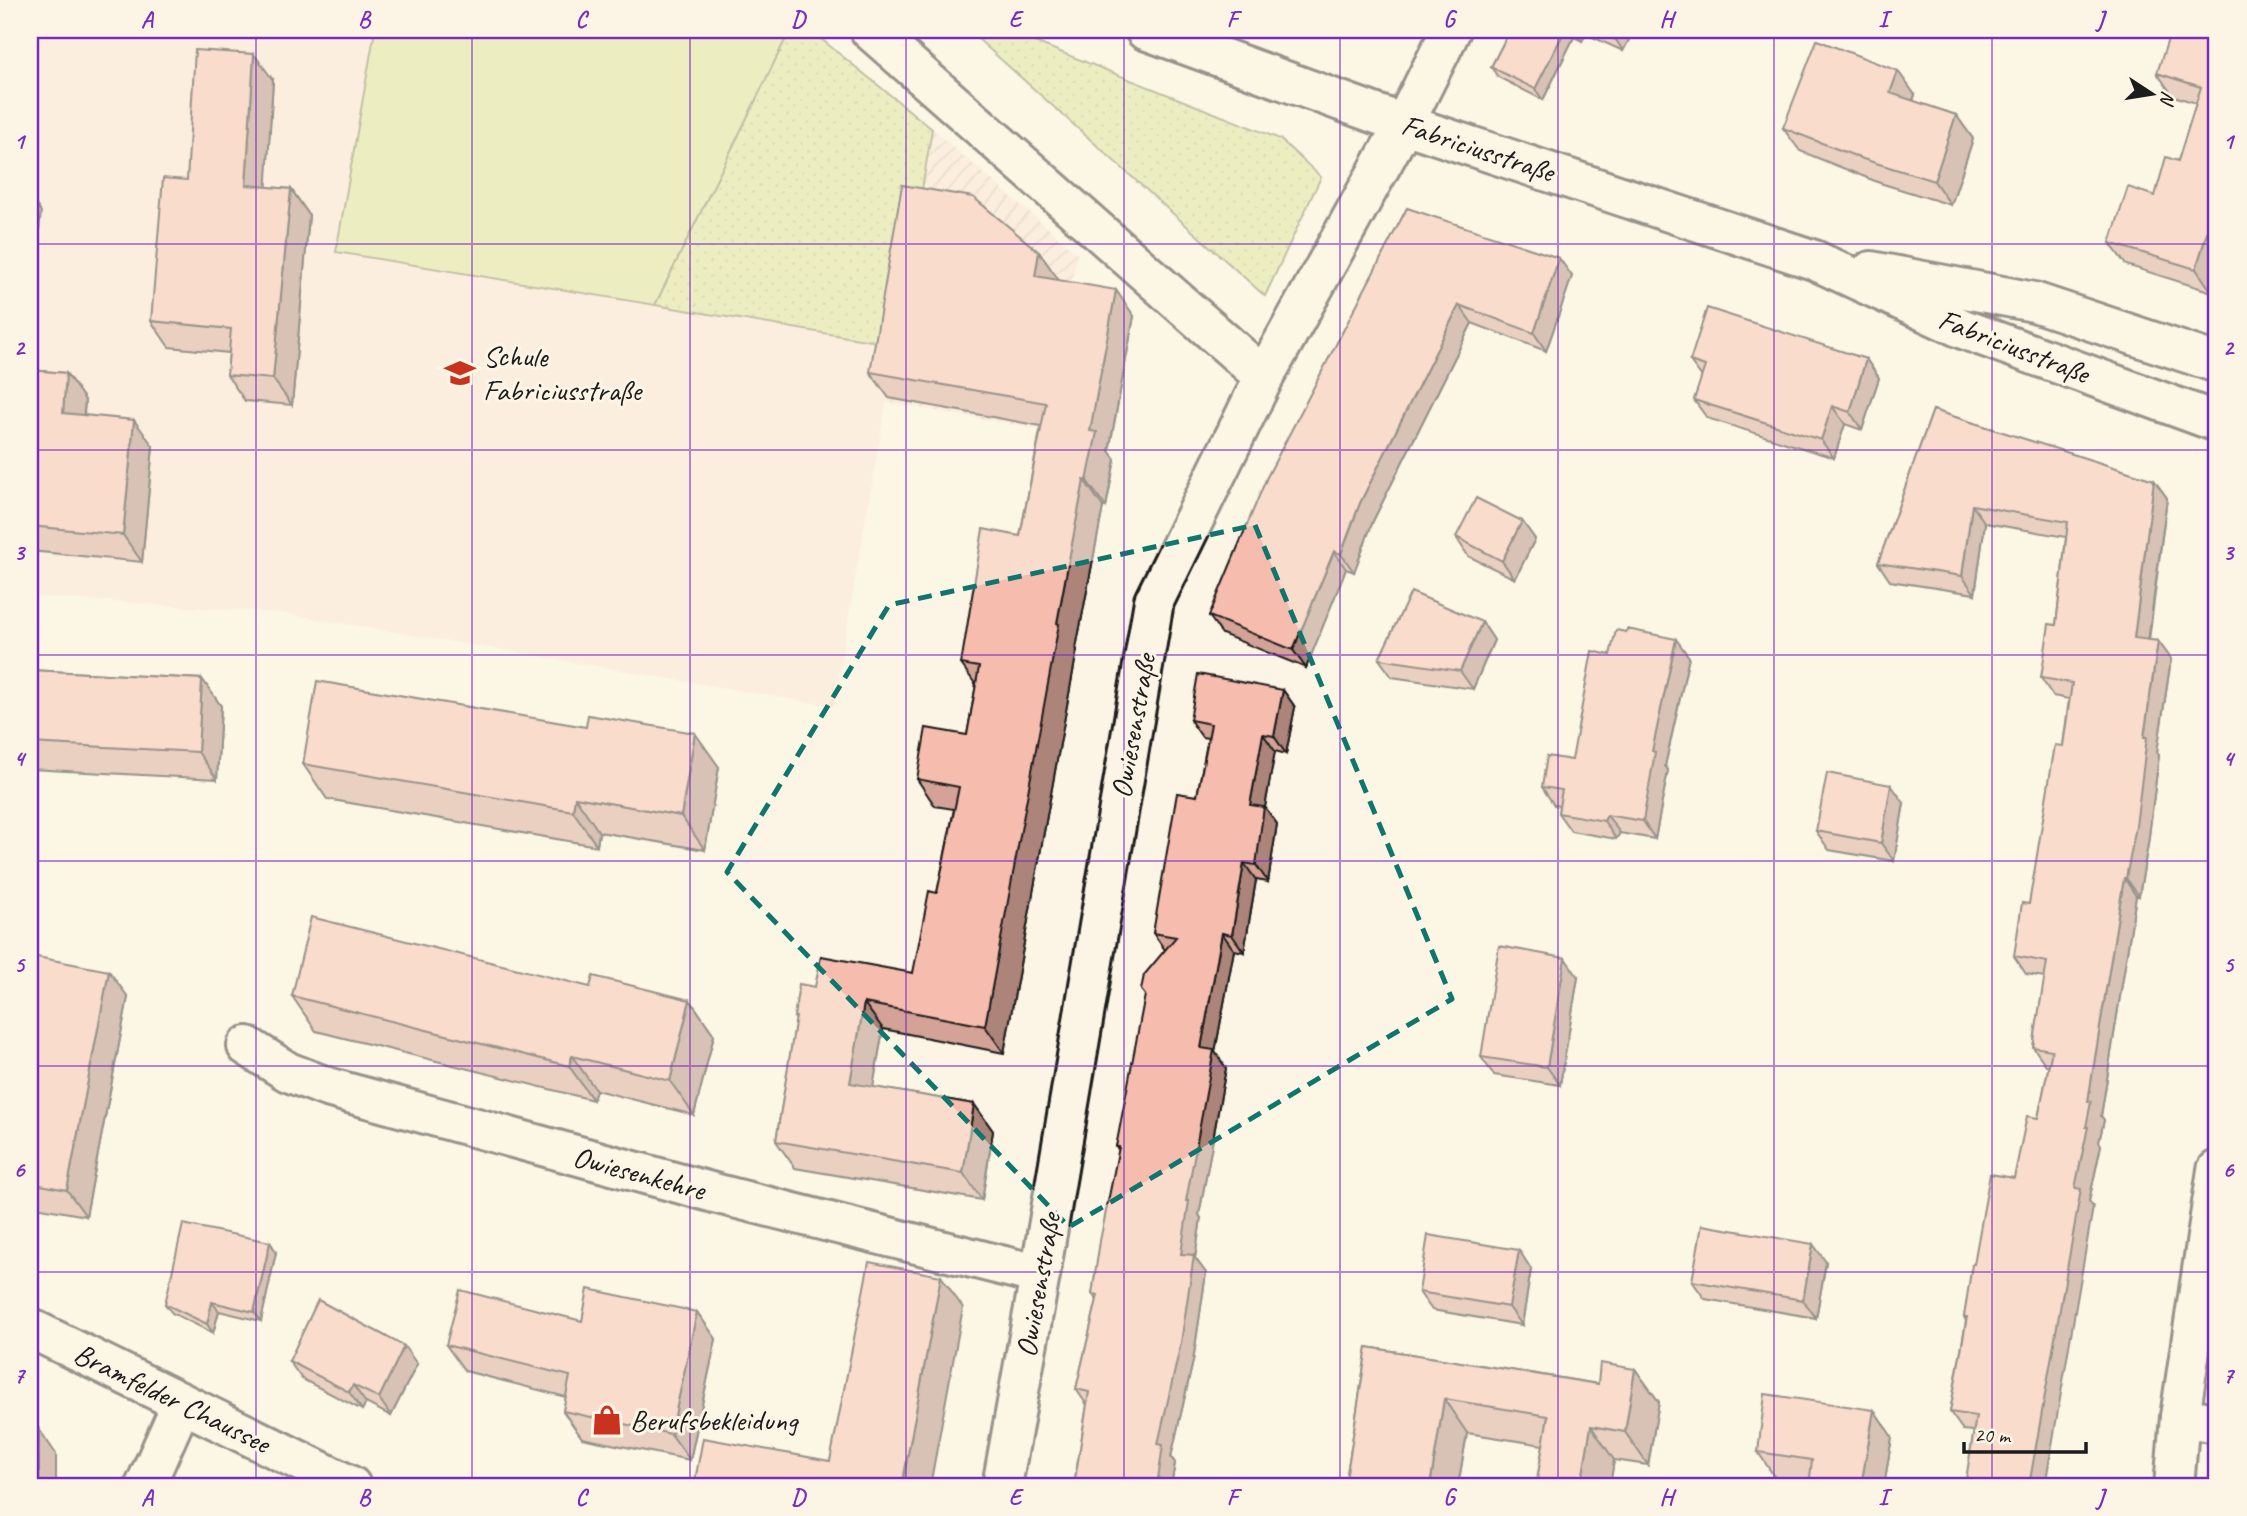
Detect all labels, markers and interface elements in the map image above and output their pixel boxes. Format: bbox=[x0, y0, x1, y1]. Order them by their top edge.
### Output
text: A bbox=[141, 5, 155, 34]
text: B bbox=[358, 5, 372, 34]
text: C bbox=[576, 5, 590, 34]
text: D bbox=[791, 5, 807, 34]
text: E bbox=[1009, 5, 1025, 34]
text: F bbox=[1227, 5, 1243, 34]
text: G bbox=[1443, 5, 1458, 34]
text: H bbox=[1659, 5, 1677, 34]
text: I bbox=[1878, 5, 1893, 34]
text: J bbox=[2094, 5, 2107, 34]
north arrow bbox=[2118, 60, 2188, 130]
text: N bbox=[2154, 89, 2181, 109]
street label: Fabriciusstraße bbox=[1397, 106, 1561, 191]
text: 1 bbox=[14, 127, 27, 156]
text: 1 bbox=[2223, 127, 2236, 156]
street label: Fabriciusstraße bbox=[1933, 300, 2097, 393]
text: 2 bbox=[14, 333, 27, 362]
text: 2 bbox=[2223, 333, 2236, 362]
place label: Schule Fabriciusstraße bbox=[483, 337, 643, 409]
school or university icon: Schule Fabriciusstraße bbox=[443, 356, 477, 390]
text: 3 bbox=[14, 538, 27, 567]
text: 3 bbox=[2223, 538, 2236, 567]
street label: Owiesenstraße bbox=[1102, 649, 1165, 801]
text: 4 bbox=[14, 744, 27, 773]
text: 4 bbox=[2223, 744, 2236, 773]
text: 5 bbox=[14, 950, 26, 979]
text: 5 bbox=[2223, 950, 2235, 979]
street label: Owiesenkehre bbox=[569, 1137, 711, 1209]
text: 6 bbox=[14, 1155, 27, 1184]
text: 6 bbox=[2223, 1155, 2236, 1184]
street label: Owiesenstraße bbox=[1007, 1208, 1070, 1360]
street label: Bramfelder Chaussee bbox=[68, 1334, 278, 1463]
text: 7 bbox=[14, 1361, 27, 1390]
text: 7 bbox=[2223, 1361, 2236, 1390]
place label: Berufsbekleidung bbox=[630, 1401, 800, 1439]
shop icon: Berufsbekleidung bbox=[590, 1403, 624, 1437]
scale bar bbox=[1964, 1411, 2086, 1455]
text: 20 m bbox=[1974, 1422, 2012, 1448]
text: A bbox=[141, 1483, 155, 1512]
text: B bbox=[358, 1483, 372, 1512]
text: C bbox=[576, 1483, 590, 1512]
text: D bbox=[791, 1483, 807, 1512]
text: E bbox=[1009, 1483, 1025, 1512]
text: F bbox=[1227, 1483, 1243, 1512]
text: G bbox=[1443, 1483, 1458, 1512]
text: H bbox=[1659, 1483, 1677, 1512]
text: I bbox=[1878, 1483, 1893, 1512]
text: J bbox=[2094, 1483, 2107, 1512]

